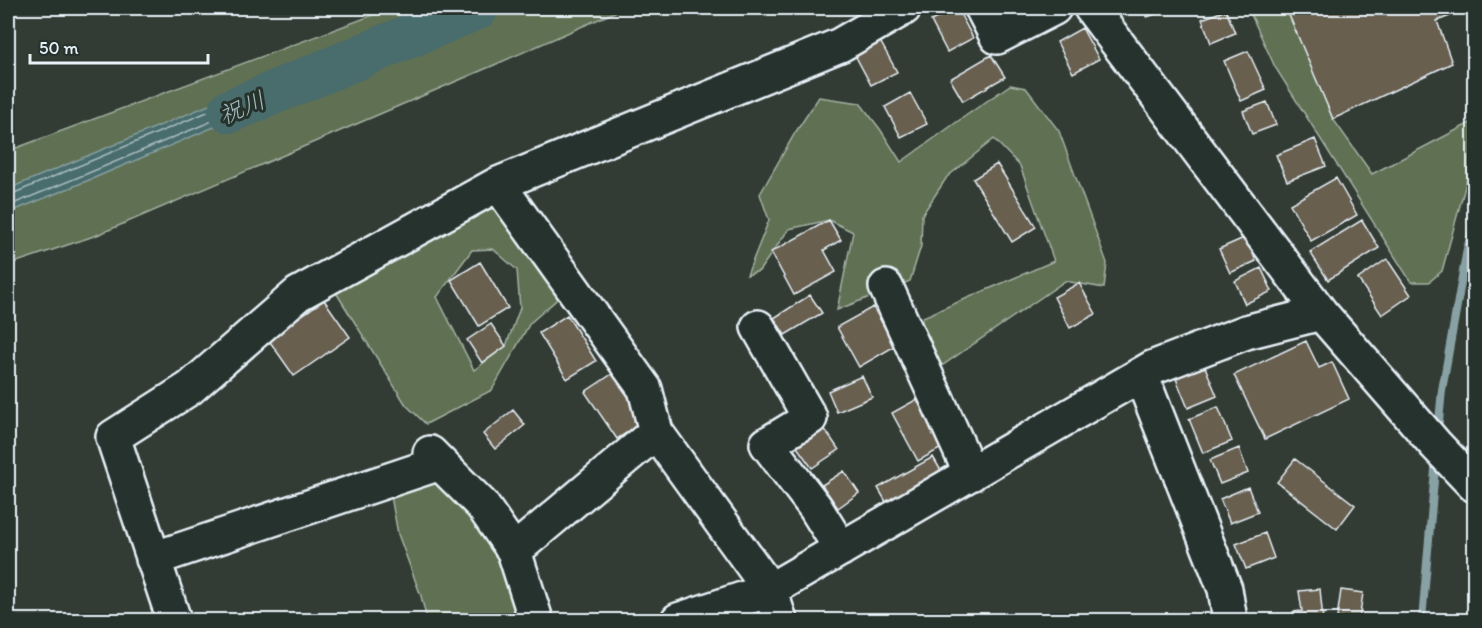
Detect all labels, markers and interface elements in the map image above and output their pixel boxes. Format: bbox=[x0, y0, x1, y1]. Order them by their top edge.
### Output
scale bar bbox=[30, 27, 208, 65]
text: 50 m bbox=[39, 37, 79, 59]
water label: 祝川 bbox=[214, 85, 270, 130]

